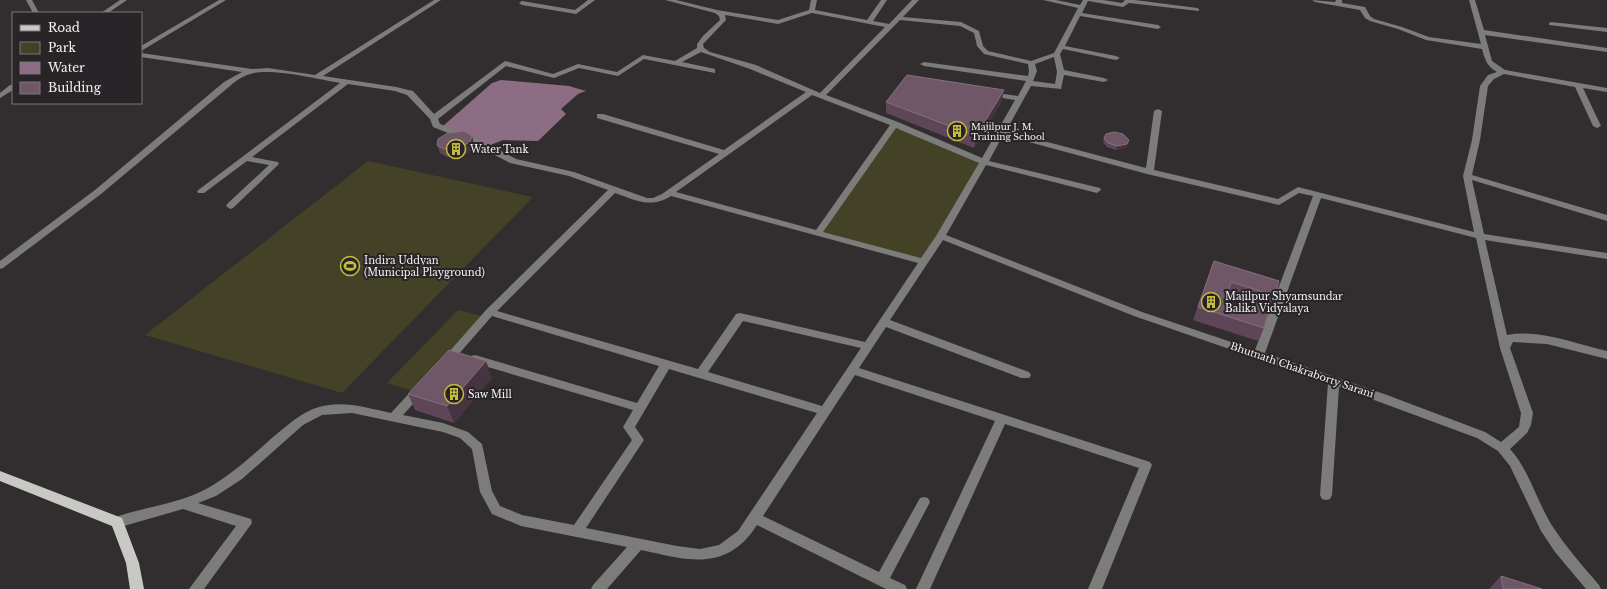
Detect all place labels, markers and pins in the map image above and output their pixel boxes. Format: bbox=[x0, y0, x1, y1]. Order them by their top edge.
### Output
building icon: Majilpur J. M. Training School bbox=[946, 120, 968, 142]
place label: Majilpur J. M. Training School bbox=[971, 121, 1045, 142]
building icon: Water Tank bbox=[445, 138, 467, 160]
place label: Water Tank bbox=[469, 143, 529, 156]
place label: Indira Uddyan (Municipal Playground) bbox=[364, 254, 485, 279]
sports icon: Indira Uddyan (Municipal Playground) bbox=[339, 255, 361, 277]
place label: Majilpur Shyamsundar Balika Vidyalaya bbox=[1225, 290, 1343, 315]
building icon: Majilpur Shyamsundar Balika Vidyalaya bbox=[1200, 291, 1222, 313]
building icon: Saw Mill bbox=[443, 383, 465, 405]
place label: Saw Mill bbox=[468, 388, 512, 401]

